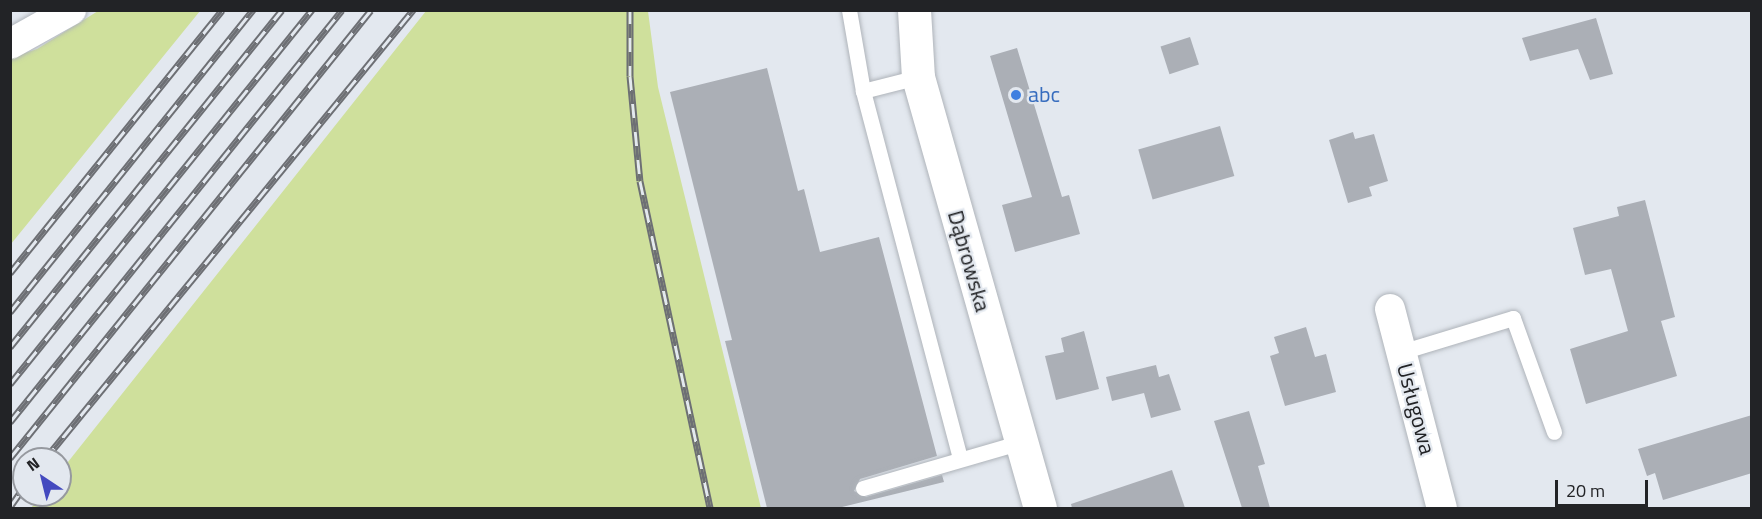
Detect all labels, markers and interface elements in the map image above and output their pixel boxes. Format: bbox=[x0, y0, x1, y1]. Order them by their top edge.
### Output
place label: abc bbox=[1028, 82, 1060, 108]
marker: abc bbox=[1009, 88, 1023, 102]
street label: Dąbrowska bbox=[942, 207, 996, 315]
street label: Usługowa bbox=[1391, 361, 1441, 457]
north arrow bbox=[12, 447, 72, 507]
text: N bbox=[21, 451, 44, 477]
scale bar bbox=[1558, 468, 1651, 506]
text: 20 m bbox=[1566, 477, 1605, 504]

